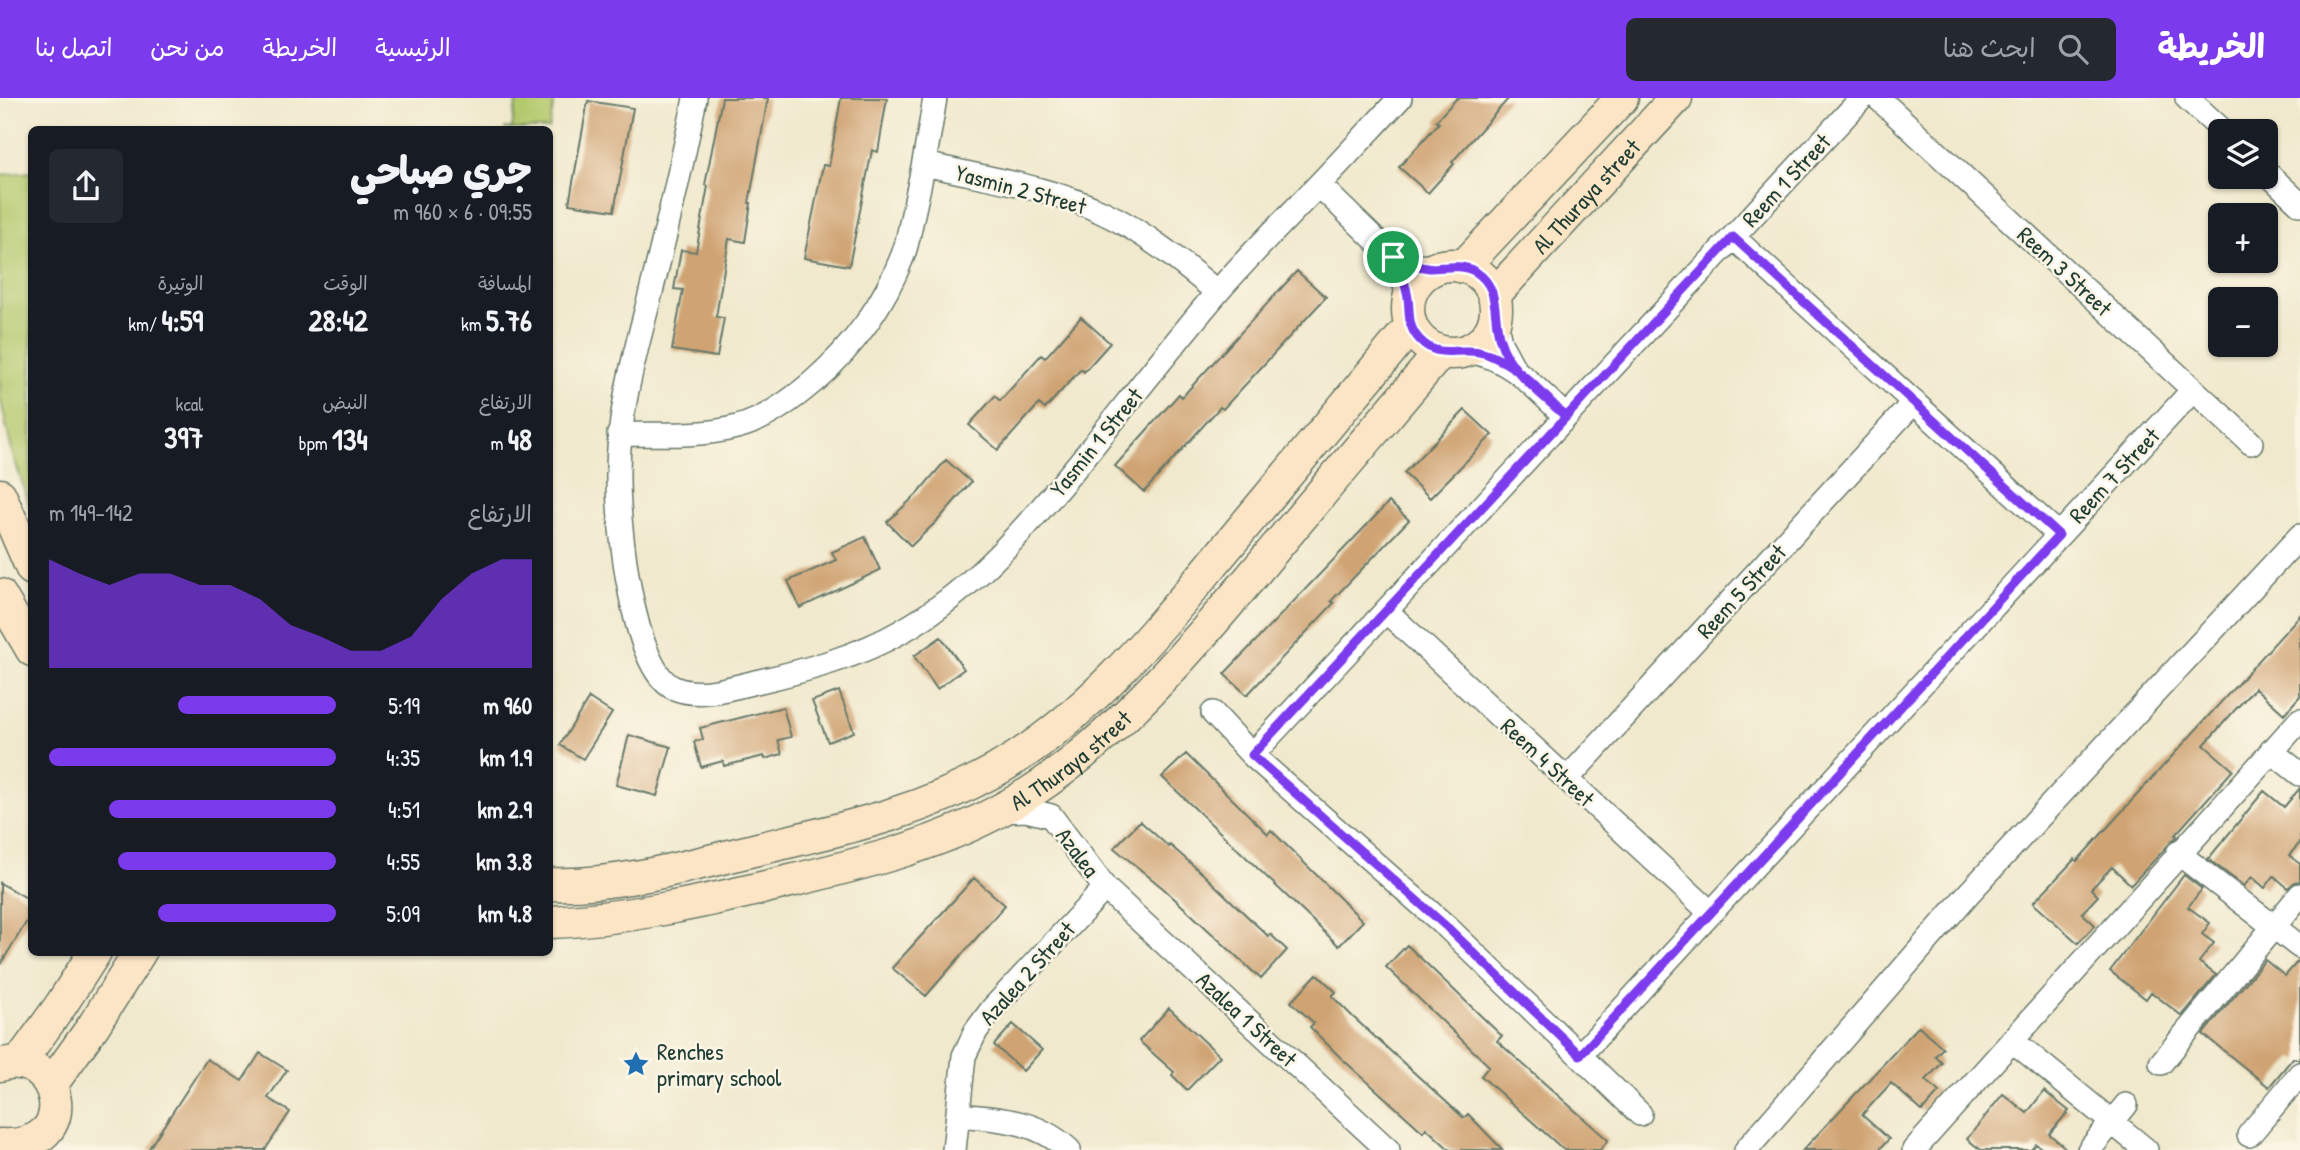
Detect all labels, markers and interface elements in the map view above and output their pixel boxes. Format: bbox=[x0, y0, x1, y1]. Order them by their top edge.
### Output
search box bbox=[1626, 18, 2116, 81]
text: الخريطة bbox=[2158, 24, 2265, 68]
text: ابحث هنا bbox=[1943, 30, 2036, 65]
icon: search bbox=[2054, 30, 2092, 68]
text: اتصل بنا bbox=[35, 31, 112, 63]
text: من نحن bbox=[150, 31, 224, 63]
text: الخريطة bbox=[262, 31, 337, 63]
text: الرئيسية bbox=[375, 31, 451, 63]
map controls bbox=[2208, 119, 2278, 357]
button: layers bbox=[2208, 119, 2278, 189]
street label: Reem 1 Street bbox=[1735, 126, 1838, 233]
street label: Al Thuraya street bbox=[1525, 131, 1647, 260]
text: جري صباحي bbox=[350, 144, 532, 196]
button: share bbox=[49, 149, 123, 223]
street label: Yasmin 2 Street bbox=[952, 157, 1091, 222]
text: 09:55 · 6 × 960 m bbox=[393, 196, 532, 227]
button: + bbox=[2208, 203, 2278, 273]
street label: Reem 3 Street bbox=[2011, 219, 2120, 324]
pin bbox=[1363, 227, 1423, 287]
icon: arrive bbox=[1374, 238, 1412, 276]
text: الوتيرة bbox=[157, 270, 203, 296]
text: الوقت bbox=[323, 270, 368, 296]
text: المسافة bbox=[478, 270, 532, 296]
button: − bbox=[2208, 287, 2278, 357]
text: 4:59 bbox=[161, 300, 203, 340]
text: 28:42 bbox=[308, 300, 368, 340]
text: 5.76 bbox=[486, 300, 532, 340]
text: /km bbox=[128, 311, 161, 337]
text: km bbox=[461, 311, 486, 337]
street label: Yasmin 1 Street bbox=[1043, 380, 1150, 503]
text: النبض bbox=[322, 389, 368, 415]
text: الارتفاع bbox=[479, 389, 532, 415]
text: kcal bbox=[176, 391, 203, 417]
text: 397 bbox=[164, 417, 203, 457]
text: 134 bbox=[332, 419, 368, 459]
text: 48 bbox=[508, 419, 532, 459]
street label: Reem 7 Street bbox=[2062, 420, 2167, 529]
text: bpm bbox=[299, 430, 332, 456]
text: m bbox=[490, 430, 508, 456]
text: 142–149 m bbox=[49, 497, 133, 528]
text: الارتفاع bbox=[468, 498, 532, 529]
street label: Reem 5 Street bbox=[1689, 536, 1793, 645]
text: 5:19 bbox=[388, 690, 420, 721]
text: 960 m bbox=[483, 690, 532, 721]
street label: Al Thuraya street bbox=[1004, 702, 1139, 817]
street label: Reem 4 Street bbox=[1495, 711, 1602, 814]
text: 4:35 bbox=[386, 742, 420, 773]
text: 1.9 km bbox=[480, 742, 532, 773]
text: 4:51 bbox=[388, 794, 420, 825]
text: 2.9 km bbox=[477, 794, 532, 825]
street label: Azalea bbox=[1049, 821, 1107, 883]
text: 4:55 bbox=[387, 846, 420, 877]
text: 3.8 km bbox=[476, 846, 532, 877]
text: 5:09 bbox=[386, 898, 420, 929]
text: 4.8 km bbox=[478, 898, 532, 929]
street label: Azalea 2 Street bbox=[972, 914, 1082, 1031]
street label: Azalea 1 Street bbox=[1190, 964, 1305, 1074]
place label: Renches primary school bbox=[657, 1036, 782, 1093]
place icon: Renches primary school bbox=[621, 1049, 651, 1079]

